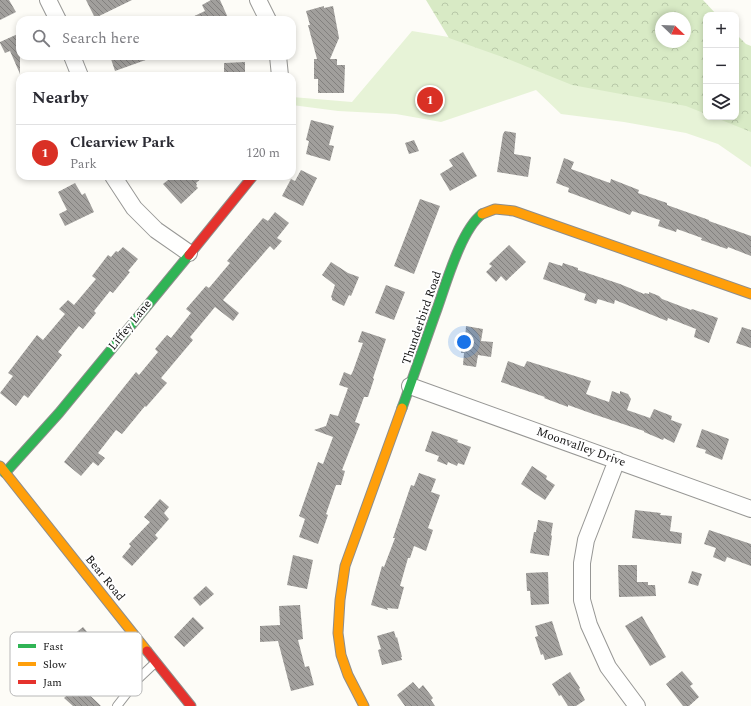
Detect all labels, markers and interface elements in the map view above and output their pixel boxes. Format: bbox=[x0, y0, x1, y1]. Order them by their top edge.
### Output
north arrow bbox=[655, 12, 691, 48]
map controls bbox=[703, 12, 739, 120]
button: + bbox=[703, 12, 739, 48]
search box bbox=[16, 16, 296, 60]
icon: search bbox=[30, 27, 52, 49]
text: Search here bbox=[62, 27, 140, 50]
button: − bbox=[703, 48, 739, 84]
button: layers bbox=[703, 84, 739, 120]
text: Nearby bbox=[32, 85, 88, 111]
pin: 1 bbox=[417, 85, 443, 115]
text: Clearview Park bbox=[70, 131, 175, 154]
text: 1 bbox=[41, 143, 49, 163]
text: 120 m bbox=[246, 143, 280, 163]
text: Park bbox=[70, 154, 97, 174]
street label: Thunderbird Road bbox=[397, 268, 447, 367]
street label: Liffey Lane bbox=[104, 295, 156, 354]
your location bbox=[454, 332, 474, 352]
street label: Moonvalley Drive bbox=[534, 422, 629, 472]
street label: Bear Road bbox=[80, 551, 130, 605]
legend bbox=[10, 632, 142, 696]
text: Fast bbox=[43, 638, 64, 655]
text: Slow bbox=[43, 656, 67, 673]
text: Jam bbox=[43, 674, 62, 691]

